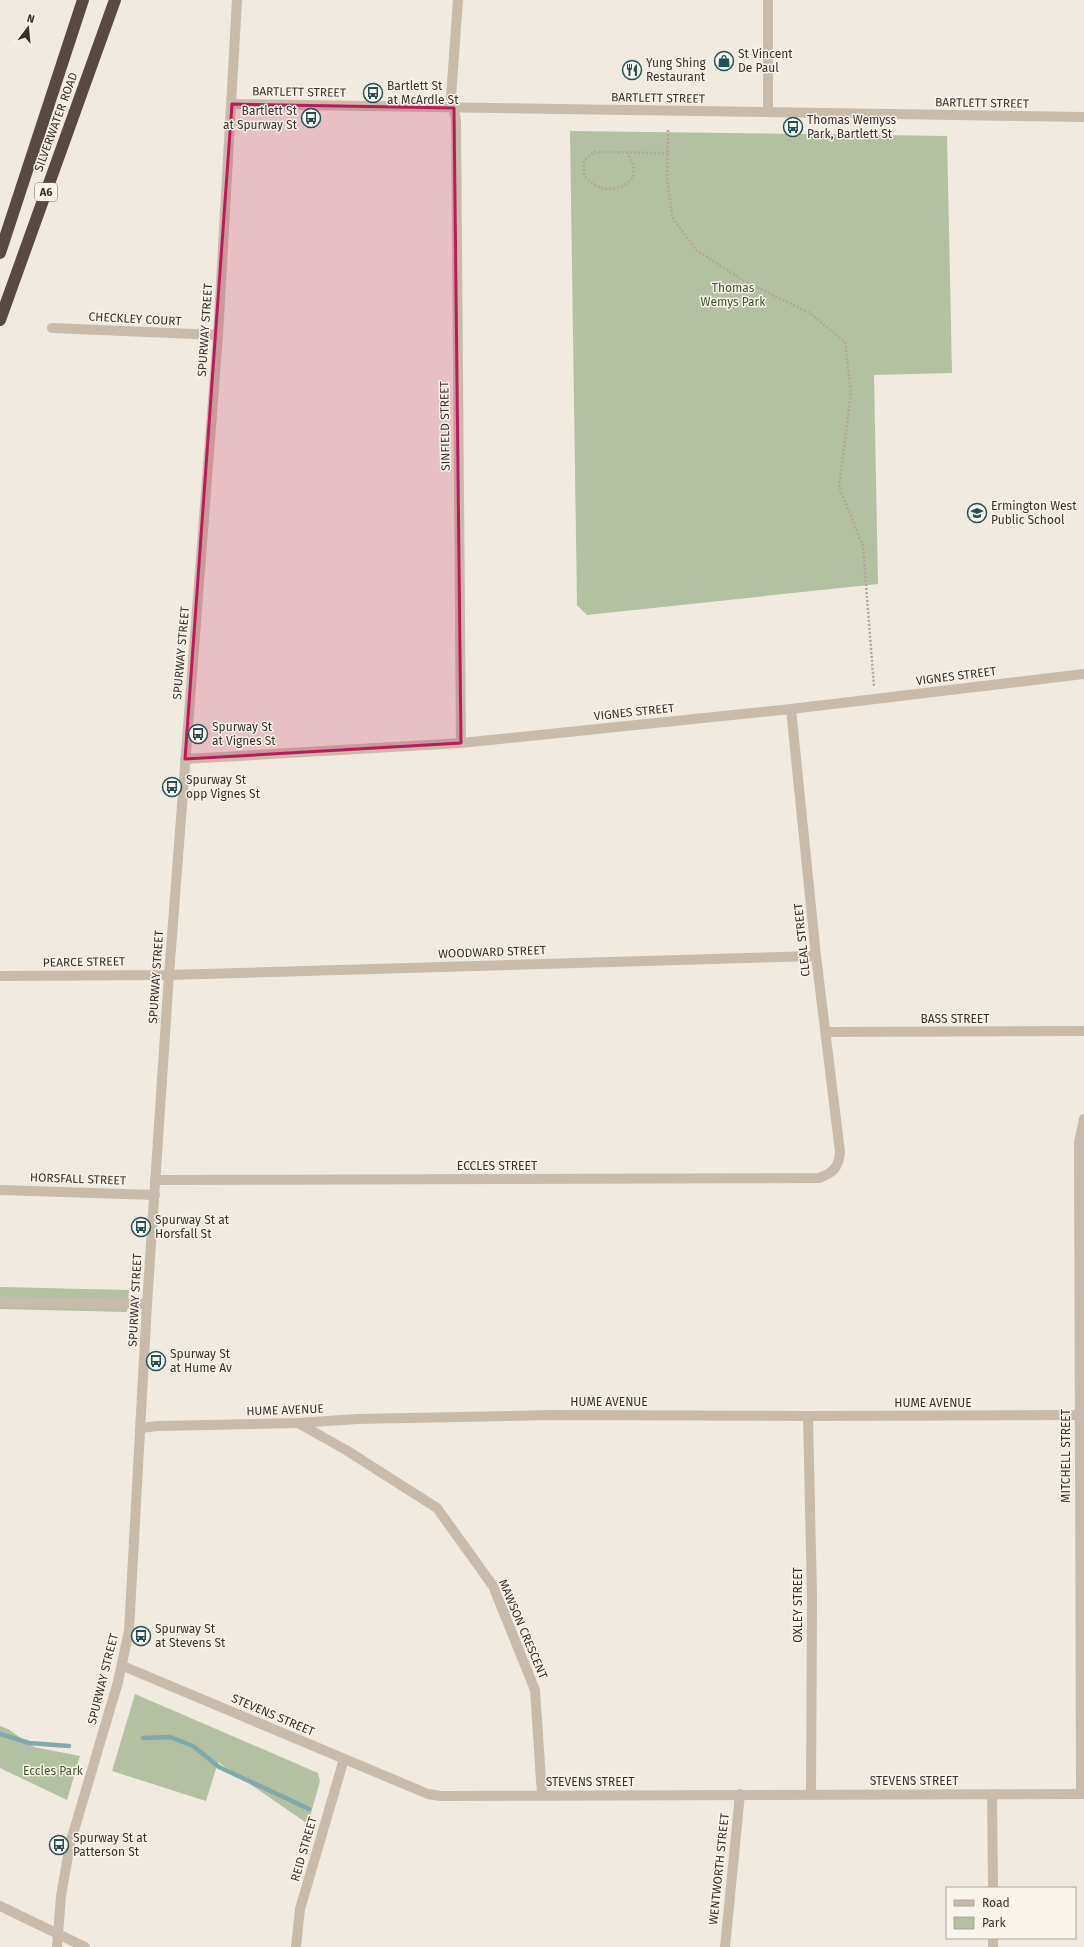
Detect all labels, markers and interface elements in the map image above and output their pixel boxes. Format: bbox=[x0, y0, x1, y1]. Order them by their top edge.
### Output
north arrow bbox=[8, 8, 48, 48]
text: N bbox=[25, 12, 36, 26]
place label: St Vincent De Paul bbox=[738, 47, 793, 75]
shop icon: St Vincent De Paul bbox=[713, 50, 735, 72]
place label: Yung Shing Restaurant bbox=[646, 56, 706, 84]
restaurant icon: Yung Shing Restaurant bbox=[621, 59, 643, 81]
street label: SILVERWATER ROAD bbox=[32, 70, 81, 174]
place label: Bartlett St at McArdle St bbox=[387, 79, 459, 107]
bus stop icon: Bartlett St at McArdle St bbox=[362, 82, 384, 104]
street label: BARTLETT STREET bbox=[252, 84, 347, 100]
street label: BARTLETT STREET bbox=[611, 90, 706, 106]
street label: BARTLETT STREET bbox=[935, 95, 1030, 111]
place label: Bartlett St at Spurway St bbox=[223, 104, 298, 132]
bus stop icon: Bartlett St at Spurway St bbox=[300, 107, 322, 129]
place label: Thomas Wemyss Park, Bartlett St bbox=[807, 113, 897, 141]
bus stop icon: Thomas Wemyss Park, Bartlett St bbox=[782, 116, 804, 138]
road number: A6 bbox=[35, 183, 57, 201]
park label: Thomas Wemys Park bbox=[701, 281, 766, 309]
street label: SPURWAY STREET bbox=[195, 282, 215, 377]
street label: CHECKLEY COURT bbox=[88, 310, 183, 328]
street label: SINFIELD STREET bbox=[437, 380, 453, 471]
place label: Ermington West Public School bbox=[991, 499, 1077, 527]
school or university icon: Ermington West Public School bbox=[966, 502, 988, 524]
street label: SPURWAY STREET bbox=[170, 605, 192, 700]
street label: VIGNES STREET bbox=[915, 664, 998, 688]
street label: VIGNES STREET bbox=[593, 701, 676, 723]
place label: Spurway St at Vignes St bbox=[212, 720, 276, 748]
bus stop icon: Spurway St at Vignes St bbox=[187, 723, 209, 745]
place label: Spurway St opp Vignes St bbox=[186, 773, 261, 801]
bus stop icon: Spurway St opp Vignes St bbox=[161, 776, 183, 798]
street label: CLEAL STREET bbox=[791, 902, 813, 977]
street label: SPURWAY STREET bbox=[146, 929, 166, 1024]
street label: WOODWARD STREET bbox=[438, 943, 547, 961]
street label: PEARCE STREET bbox=[43, 954, 126, 970]
street label: BASS STREET bbox=[920, 1012, 990, 1026]
street label: ECCLES STREET bbox=[457, 1159, 538, 1173]
street label: HORSFALL STREET bbox=[30, 1170, 127, 1188]
place label: Spurway St at Horsfall St bbox=[155, 1213, 230, 1241]
bus stop icon: Spurway St at Horsfall St bbox=[130, 1216, 152, 1238]
street label: SPURWAY STREET bbox=[126, 1252, 144, 1347]
place label: Spurway St at Hume Av bbox=[170, 1347, 232, 1375]
bus stop icon: Spurway St at Hume Av bbox=[145, 1350, 167, 1372]
street label: HUME AVENUE bbox=[570, 1395, 648, 1409]
street label: HUME AVENUE bbox=[894, 1396, 972, 1410]
street label: HUME AVENUE bbox=[246, 1402, 324, 1418]
street label: MITCHELL STREET bbox=[1059, 1408, 1073, 1503]
street label: OXLEY STREET bbox=[791, 1566, 805, 1643]
street label: MAWSON CRESCENT bbox=[496, 1577, 551, 1682]
place label: Spurway St at Stevens St bbox=[155, 1622, 226, 1650]
bus stop icon: Spurway St at Stevens St bbox=[130, 1625, 152, 1647]
street label: SPURWAY STREET bbox=[85, 1631, 121, 1726]
street label: STEVENS STREET bbox=[229, 1691, 317, 1739]
park label: Eccles Park bbox=[23, 1764, 84, 1778]
street label: STEVENS STREET bbox=[870, 1774, 959, 1788]
street label: STEVENS STREET bbox=[546, 1775, 635, 1789]
street label: WENTWORTH STREET bbox=[706, 1812, 732, 1926]
street label: REID STREET bbox=[288, 1814, 320, 1883]
place label: Spurway St at Patterson St bbox=[73, 1831, 148, 1859]
bus stop icon: Spurway St at Patterson St bbox=[48, 1834, 70, 1856]
legend bbox=[946, 1887, 1076, 1939]
text: Road bbox=[982, 1896, 1010, 1910]
text: Park bbox=[982, 1916, 1006, 1930]

